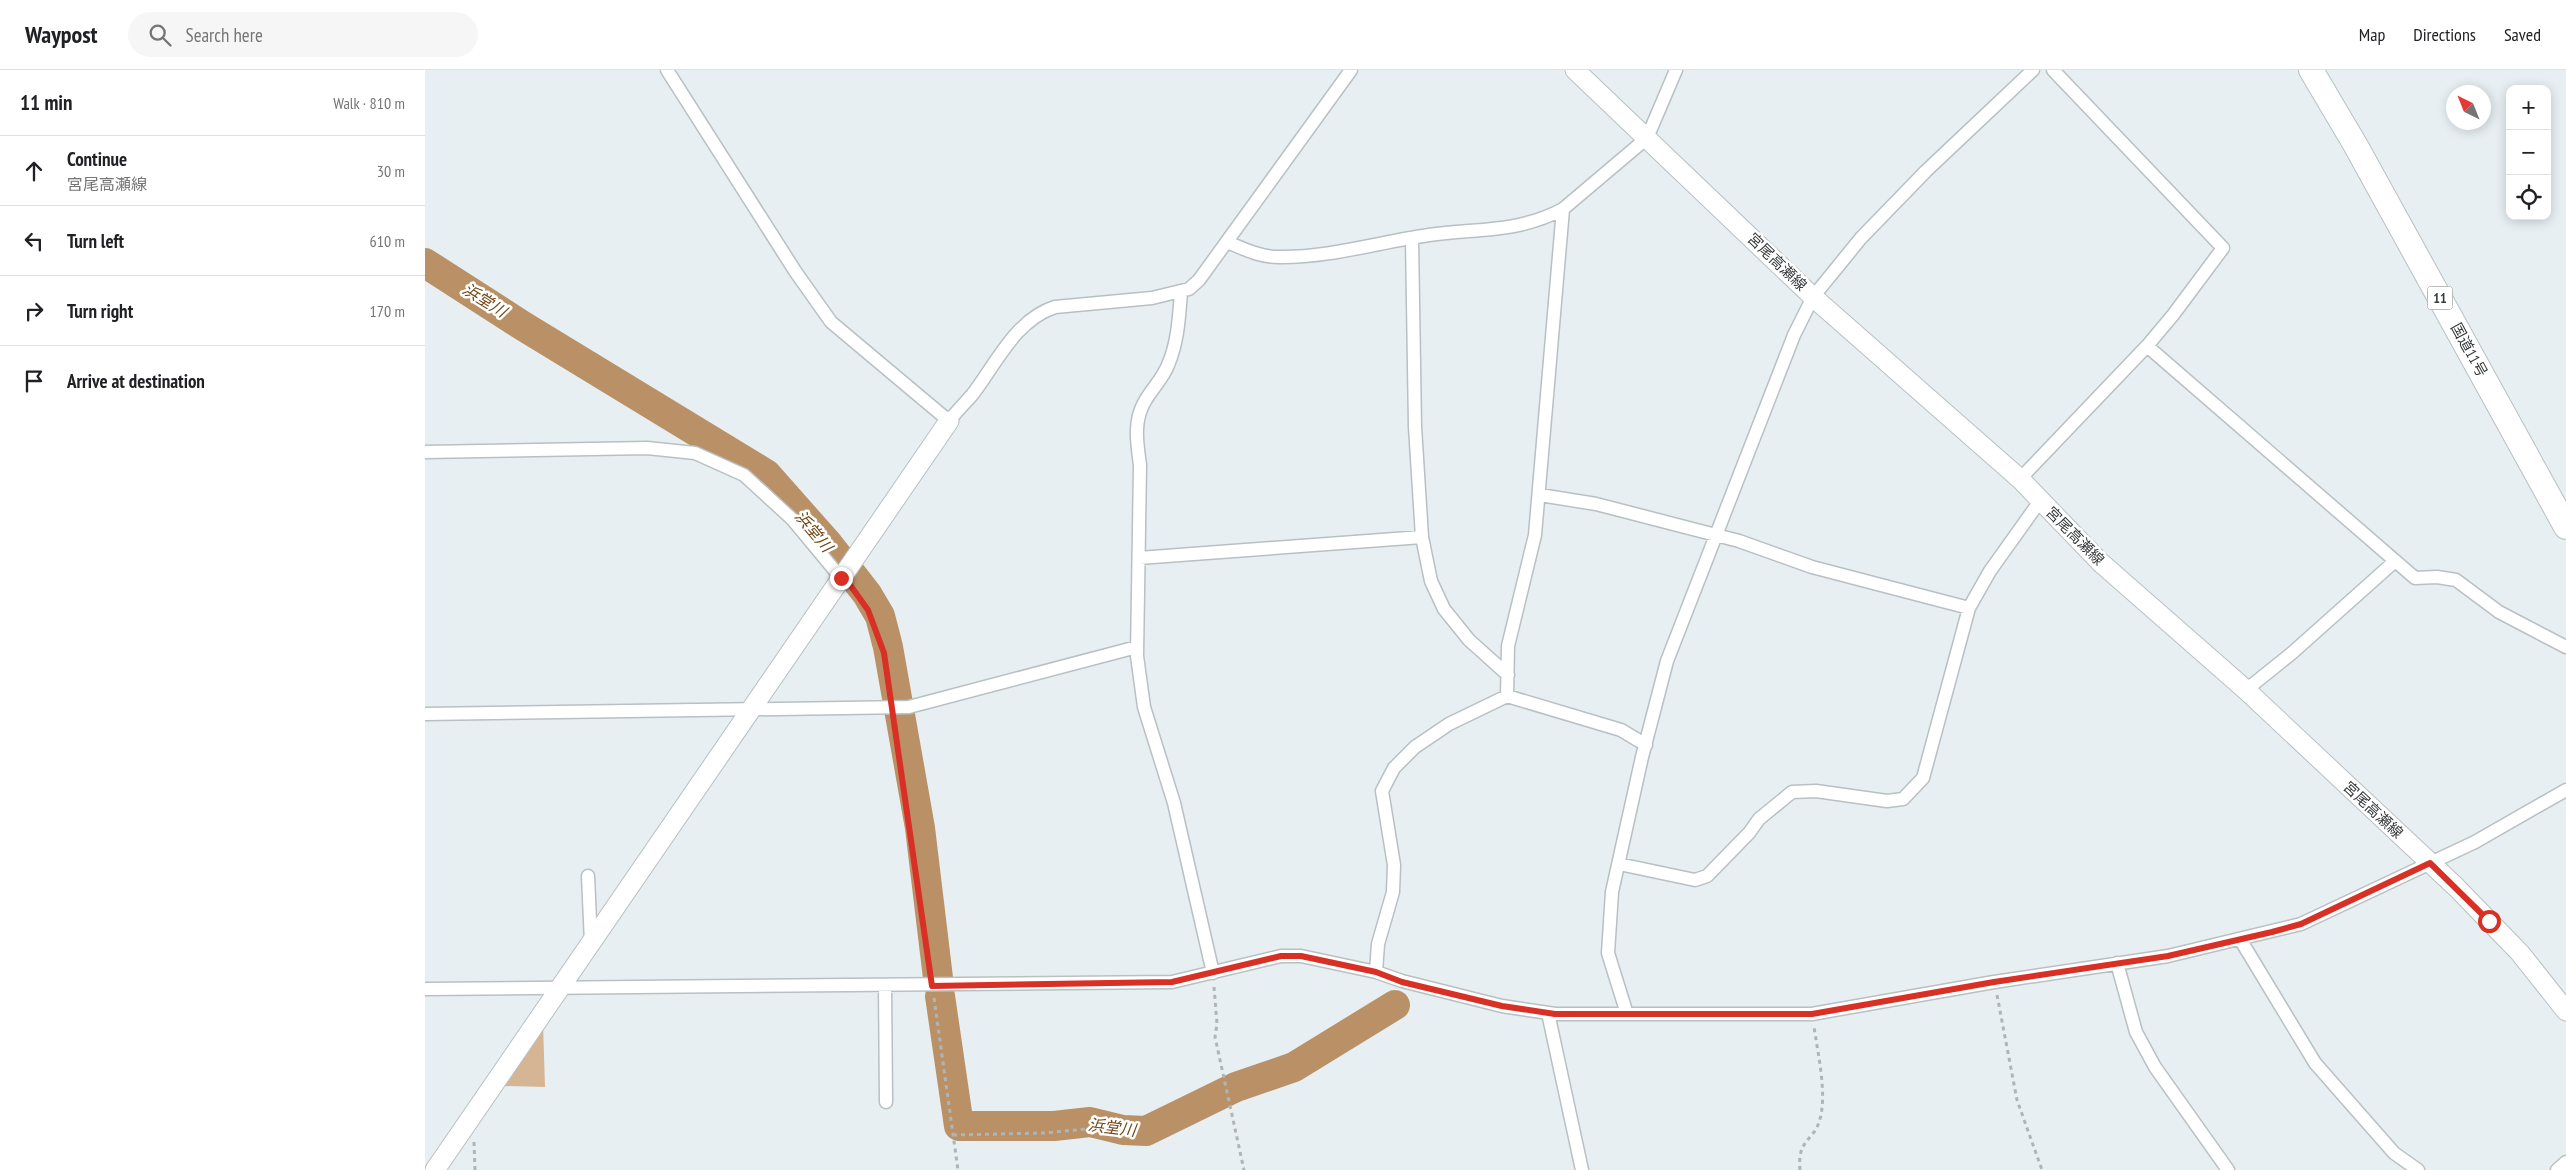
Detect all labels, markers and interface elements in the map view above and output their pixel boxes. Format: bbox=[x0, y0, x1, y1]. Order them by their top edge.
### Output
search box bbox=[128, 12, 478, 57]
text: Waypost bbox=[25, 19, 98, 50]
icon: search bbox=[146, 21, 174, 49]
text: Search here bbox=[186, 23, 263, 47]
text: Map bbox=[2359, 23, 2385, 46]
text: Directions bbox=[2413, 23, 2476, 46]
text: Saved bbox=[2504, 23, 2541, 46]
north arrow bbox=[2446, 85, 2491, 130]
map controls bbox=[2506, 85, 2551, 220]
button: + bbox=[2506, 85, 2551, 130]
text: 11 min bbox=[20, 89, 72, 116]
text: Walk · 810 m bbox=[333, 93, 405, 113]
button: − bbox=[2506, 130, 2551, 175]
text: Continue bbox=[67, 147, 127, 171]
icon: ahead bbox=[20, 157, 48, 185]
text: 30 m bbox=[377, 161, 405, 181]
text: 宮尾高瀬線 bbox=[67, 174, 147, 194]
button: locate bbox=[2506, 175, 2551, 220]
icon: left bbox=[20, 227, 48, 255]
text: Turn left bbox=[67, 229, 124, 253]
street label: 宮尾高瀬線 bbox=[1744, 229, 1811, 295]
text: 610 m bbox=[370, 231, 405, 251]
water label: 浜堂川 bbox=[459, 279, 512, 322]
road number: 11 bbox=[2427, 287, 2453, 310]
icon: right bbox=[20, 297, 48, 325]
text: Turn right bbox=[67, 299, 133, 323]
text: 170 m bbox=[370, 301, 405, 321]
street label: 国道11号 bbox=[2447, 320, 2492, 380]
icon: arrive bbox=[20, 367, 48, 395]
text: Arrive at destination bbox=[67, 369, 205, 393]
street label: 宮尾高瀬線 bbox=[2042, 502, 2109, 569]
water label: 浜堂川 bbox=[791, 506, 838, 557]
route end bbox=[830, 567, 853, 590]
street label: 宮尾高瀬線 bbox=[2339, 777, 2407, 842]
route start bbox=[2478, 910, 2501, 933]
water label: 浜堂川 bbox=[1087, 1114, 1139, 1140]

